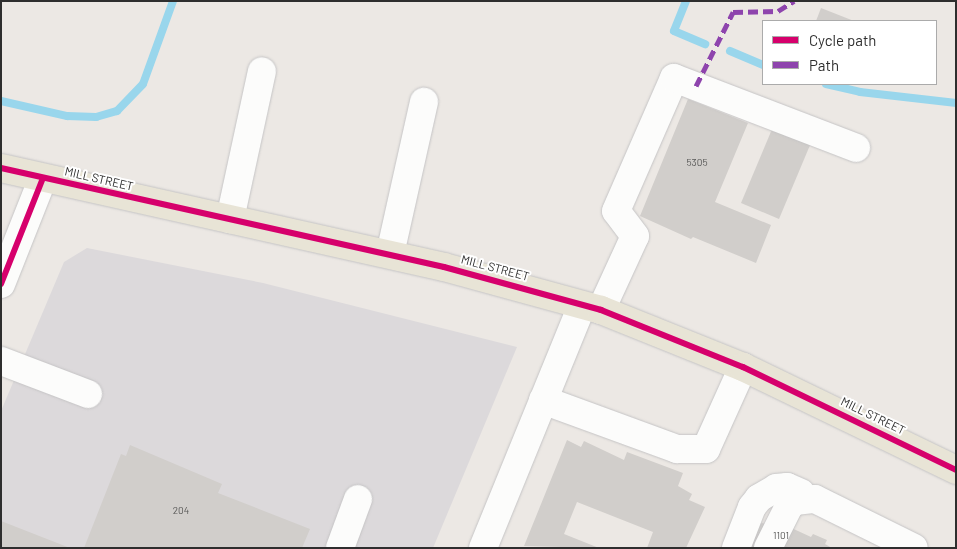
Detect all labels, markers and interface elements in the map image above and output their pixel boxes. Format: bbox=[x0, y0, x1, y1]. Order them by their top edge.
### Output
legend bbox=[762, 20, 937, 85]
text: Cycle path bbox=[809, 31, 876, 49]
text: Path bbox=[809, 56, 839, 74]
house number: 5305 bbox=[686, 157, 708, 169]
street label: MILL STREET bbox=[63, 164, 135, 194]
street label: MILL STREET bbox=[459, 252, 531, 284]
street label: MILL STREET bbox=[838, 394, 908, 438]
house number: 204 bbox=[173, 505, 189, 517]
house number: 1101 bbox=[773, 530, 789, 542]

